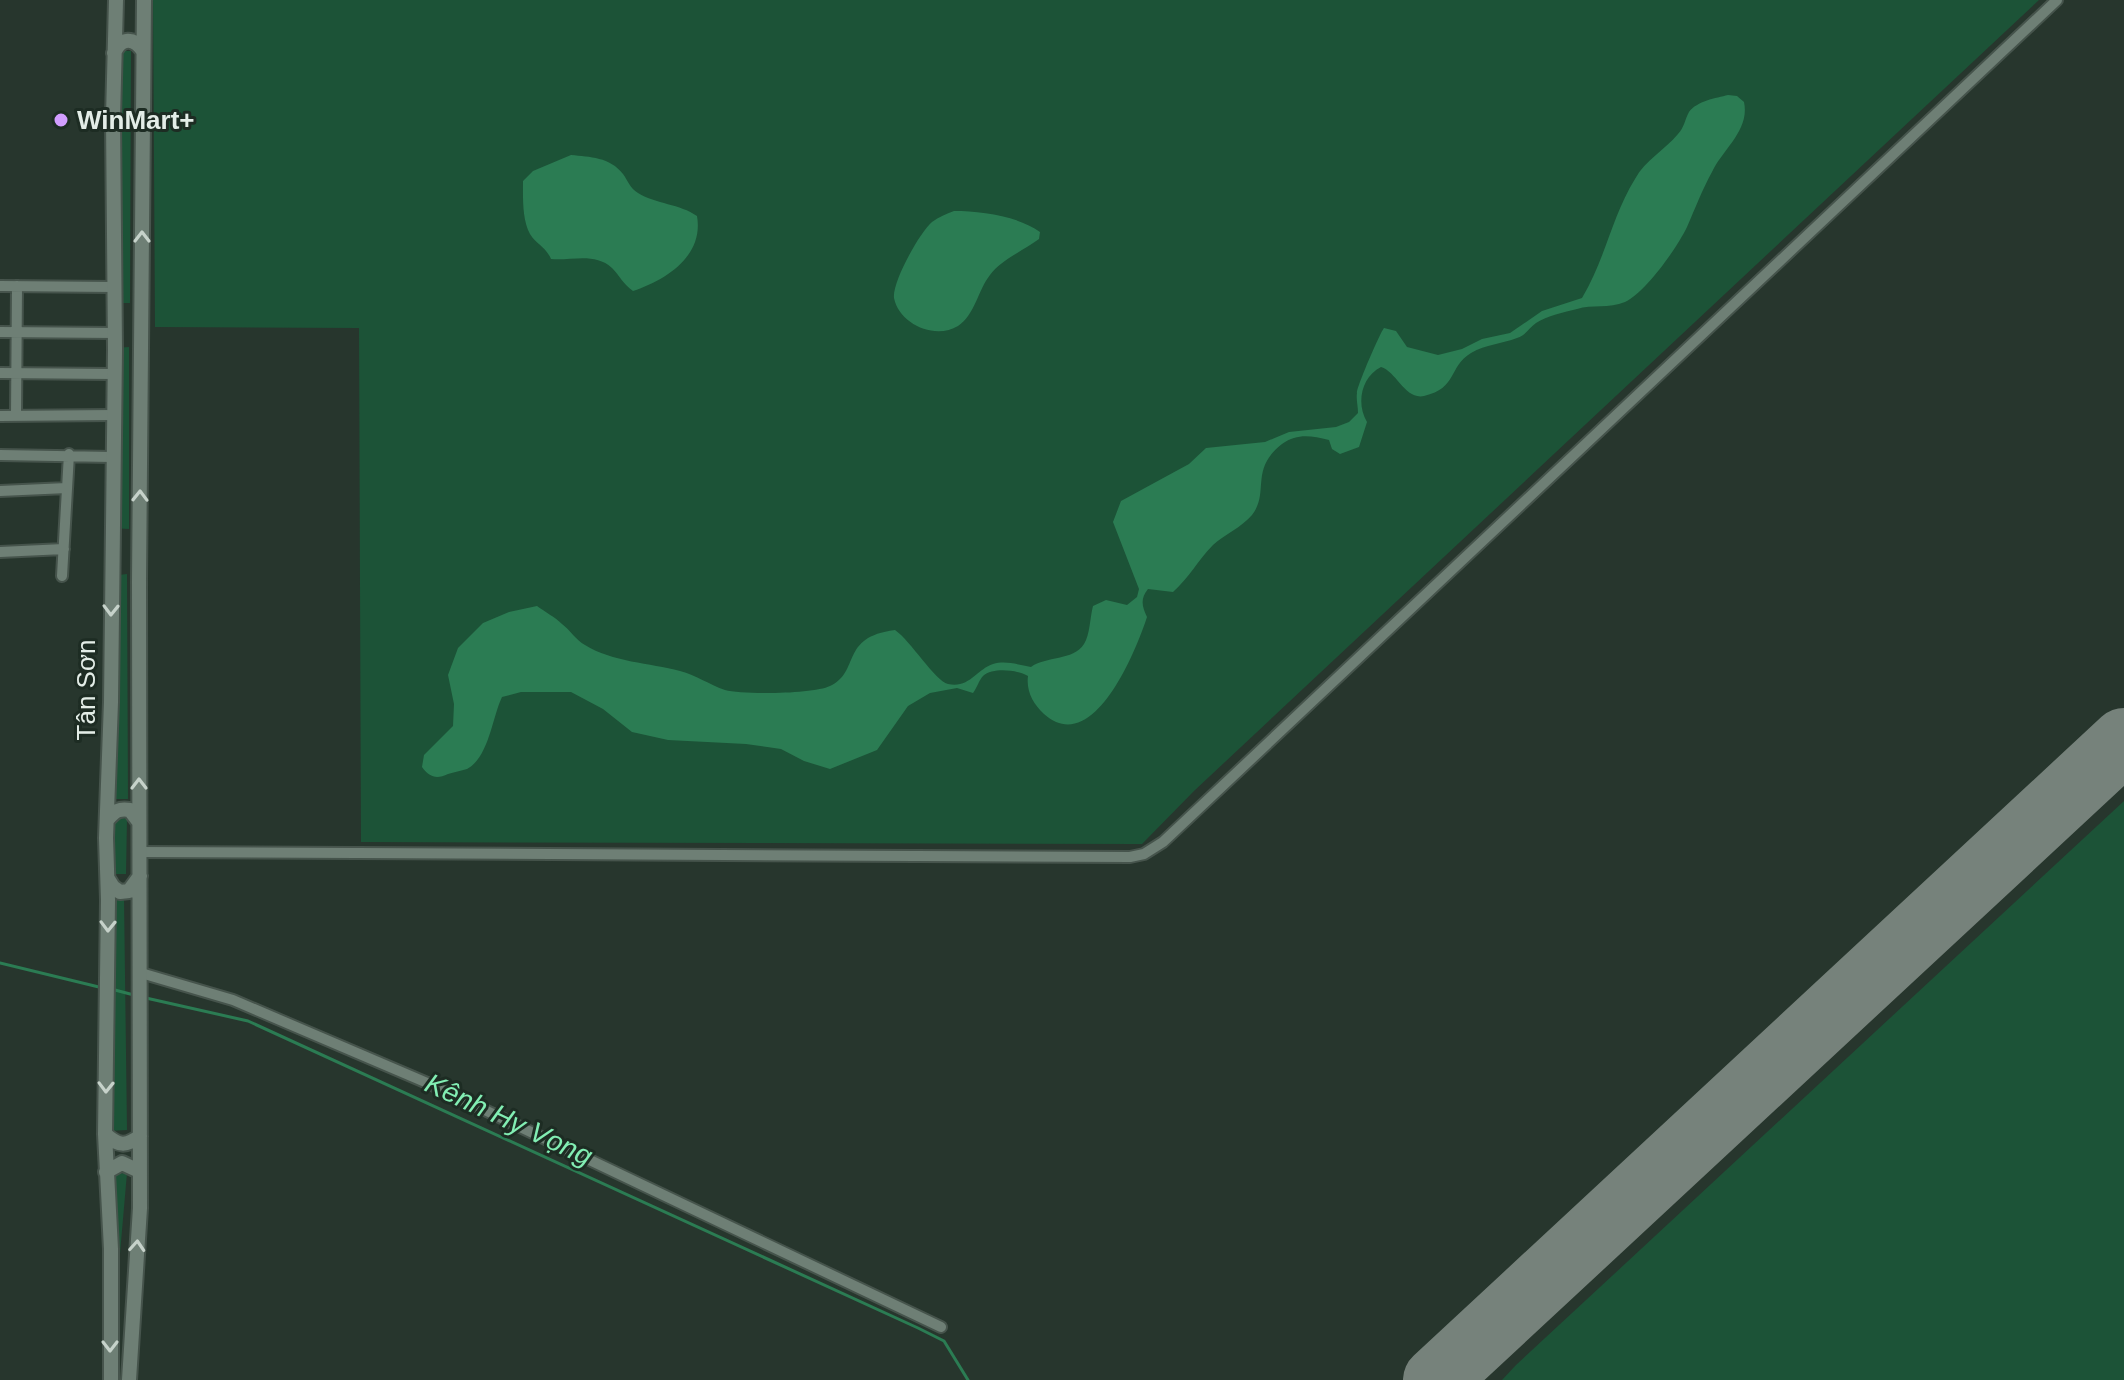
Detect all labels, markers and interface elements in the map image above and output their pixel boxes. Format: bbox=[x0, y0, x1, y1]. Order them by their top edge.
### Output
place label: WinMart+ bbox=[77, 105, 195, 135]
marker: WinMart+ bbox=[52, 111, 70, 129]
one-way arrow bbox=[133, 230, 151, 243]
one-way arrow bbox=[131, 489, 149, 502]
one-way arrow bbox=[102, 604, 119, 617]
street label: Tân Sơn bbox=[71, 640, 101, 740]
one-way arrow bbox=[131, 777, 148, 790]
one-way arrow bbox=[99, 920, 116, 933]
water label: Kênh Hy Vọng bbox=[420, 1067, 598, 1172]
one-way arrow bbox=[97, 1081, 114, 1094]
one-way arrow bbox=[128, 1239, 145, 1252]
one-way arrow bbox=[102, 1340, 119, 1353]

